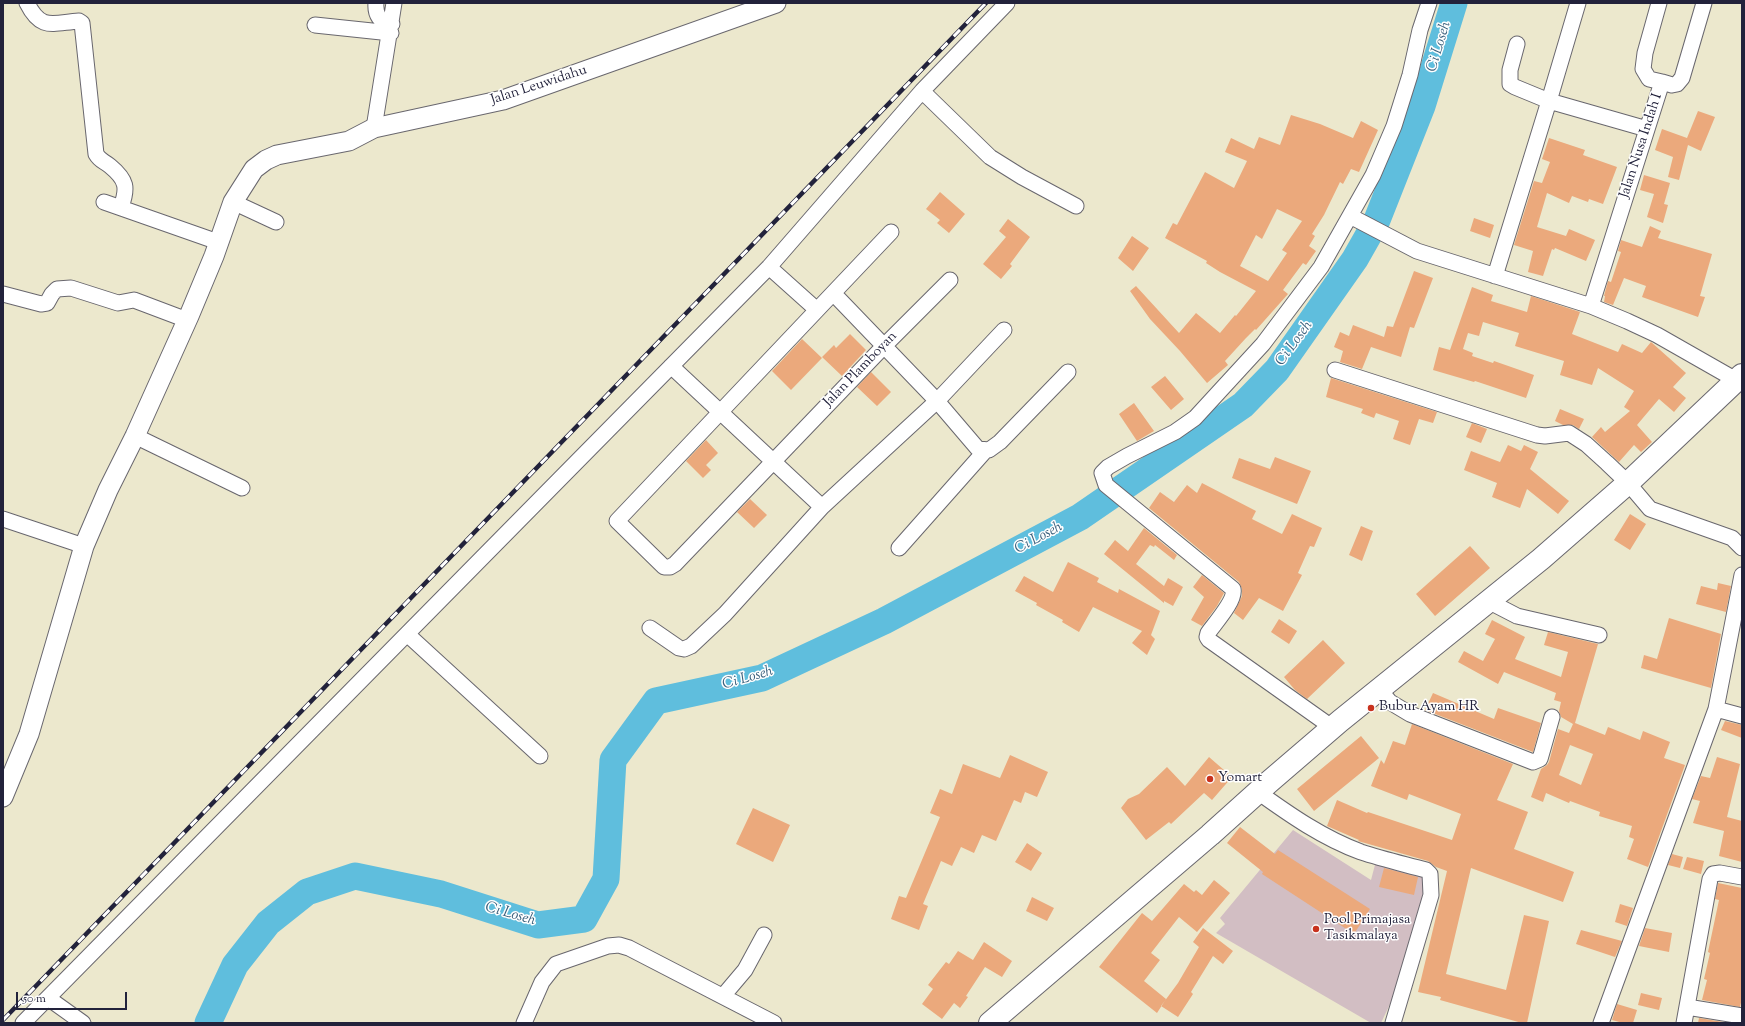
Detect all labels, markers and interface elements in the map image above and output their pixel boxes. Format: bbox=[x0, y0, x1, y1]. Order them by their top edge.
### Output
water label: Ci Loseh bbox=[1424, 20, 1456, 74]
street label: Jalan Leuwidahu bbox=[489, 63, 589, 109]
street label: Jalan Nusa Indah I bbox=[1617, 92, 1667, 200]
water label: Ci Loseh bbox=[1273, 318, 1317, 370]
street label: Jalan Plamboyan bbox=[821, 329, 901, 411]
water label: Ci Loseh bbox=[1012, 519, 1066, 559]
water label: Ci Loseh bbox=[721, 663, 775, 695]
place label: Bubur Ayam HR bbox=[1379, 700, 1479, 716]
marker: Bubur Ayam HR bbox=[1366, 703, 1376, 713]
place label: Yomart bbox=[1218, 771, 1262, 787]
marker: Yomart bbox=[1205, 774, 1215, 784]
water label: Ci Loseh bbox=[483, 899, 537, 931]
place label: Pool Primajasa Tasikmalaya bbox=[1324, 913, 1411, 946]
marker: Pool Primajasa Tasikmalaya bbox=[1311, 924, 1321, 934]
scale bar bbox=[18, 984, 129, 1010]
text: 50 m bbox=[23, 990, 46, 1008]

